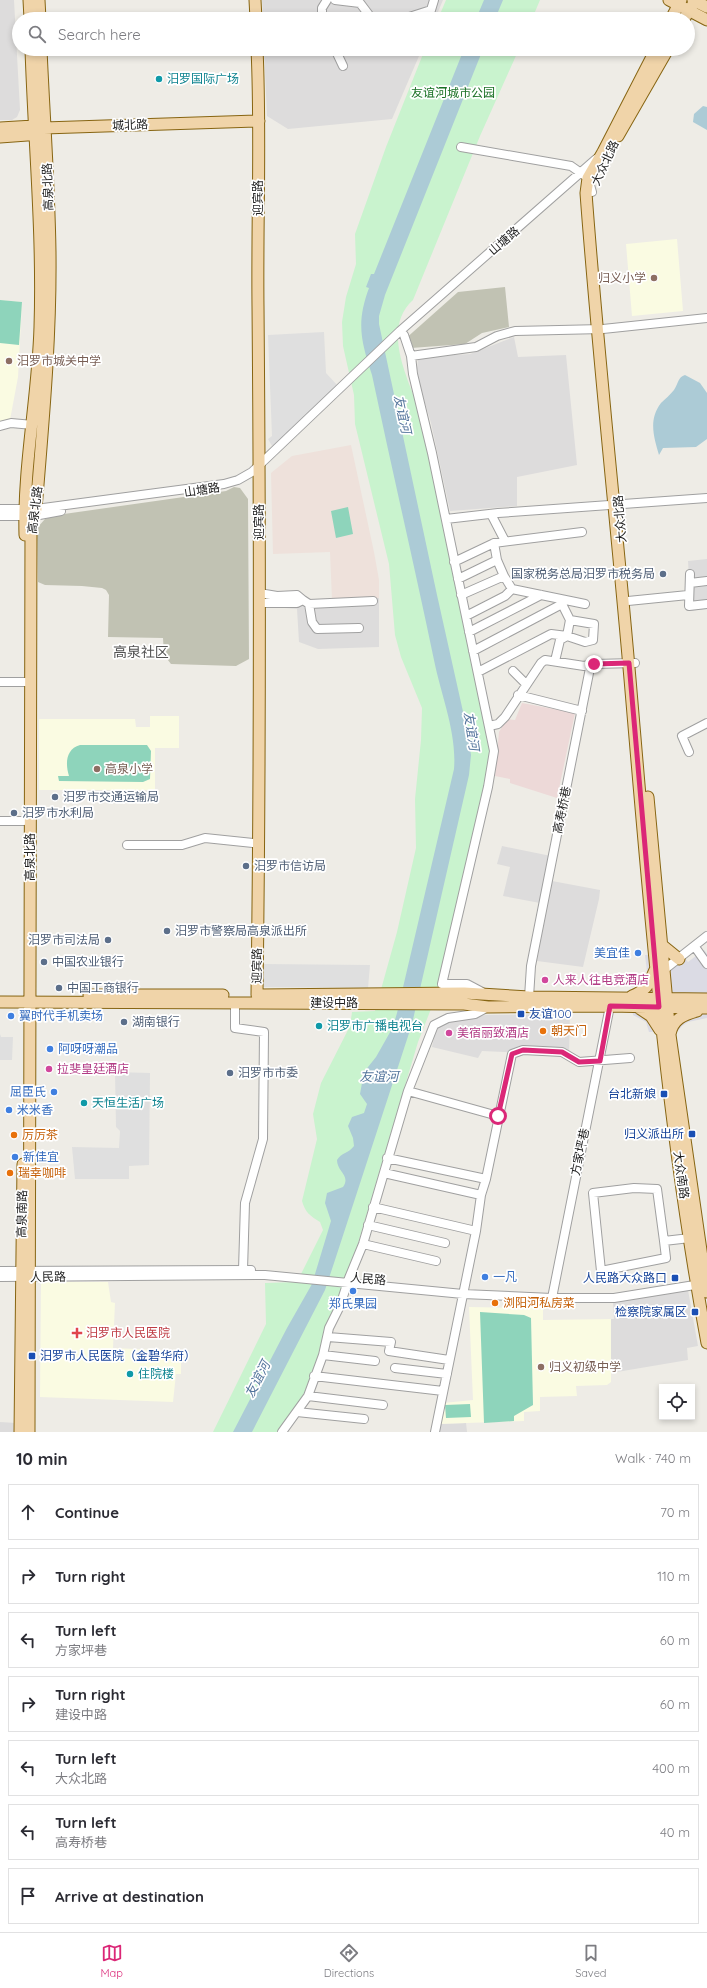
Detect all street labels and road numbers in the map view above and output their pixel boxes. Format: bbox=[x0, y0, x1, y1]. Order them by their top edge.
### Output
street label: 城北路 bbox=[112, 116, 148, 133]
street label: 大众北路 bbox=[588, 138, 621, 188]
street label: 高泉北路 bbox=[39, 163, 56, 211]
street label: 迎宾路 bbox=[250, 180, 265, 216]
street label: 山塘路 bbox=[485, 223, 522, 258]
street label: 山塘路 bbox=[183, 479, 221, 500]
street label: 高泉北路 bbox=[24, 485, 45, 535]
street label: 大众北路 bbox=[610, 494, 629, 544]
street label: 迎宾路 bbox=[251, 504, 266, 540]
street label: 高寿桥巷 bbox=[550, 785, 573, 835]
street label: 高泉北路 bbox=[22, 833, 37, 881]
street label: 迎宾路 bbox=[249, 948, 264, 984]
street label: 建设中路 bbox=[310, 995, 358, 1010]
street label: 方家坪巷 bbox=[567, 1127, 592, 1177]
street label: 大众南路 bbox=[671, 1150, 692, 1200]
street label: 高泉南路 bbox=[14, 1190, 29, 1238]
street label: 人民路 bbox=[30, 1269, 66, 1284]
street label: 人民路 bbox=[349, 1269, 387, 1288]

